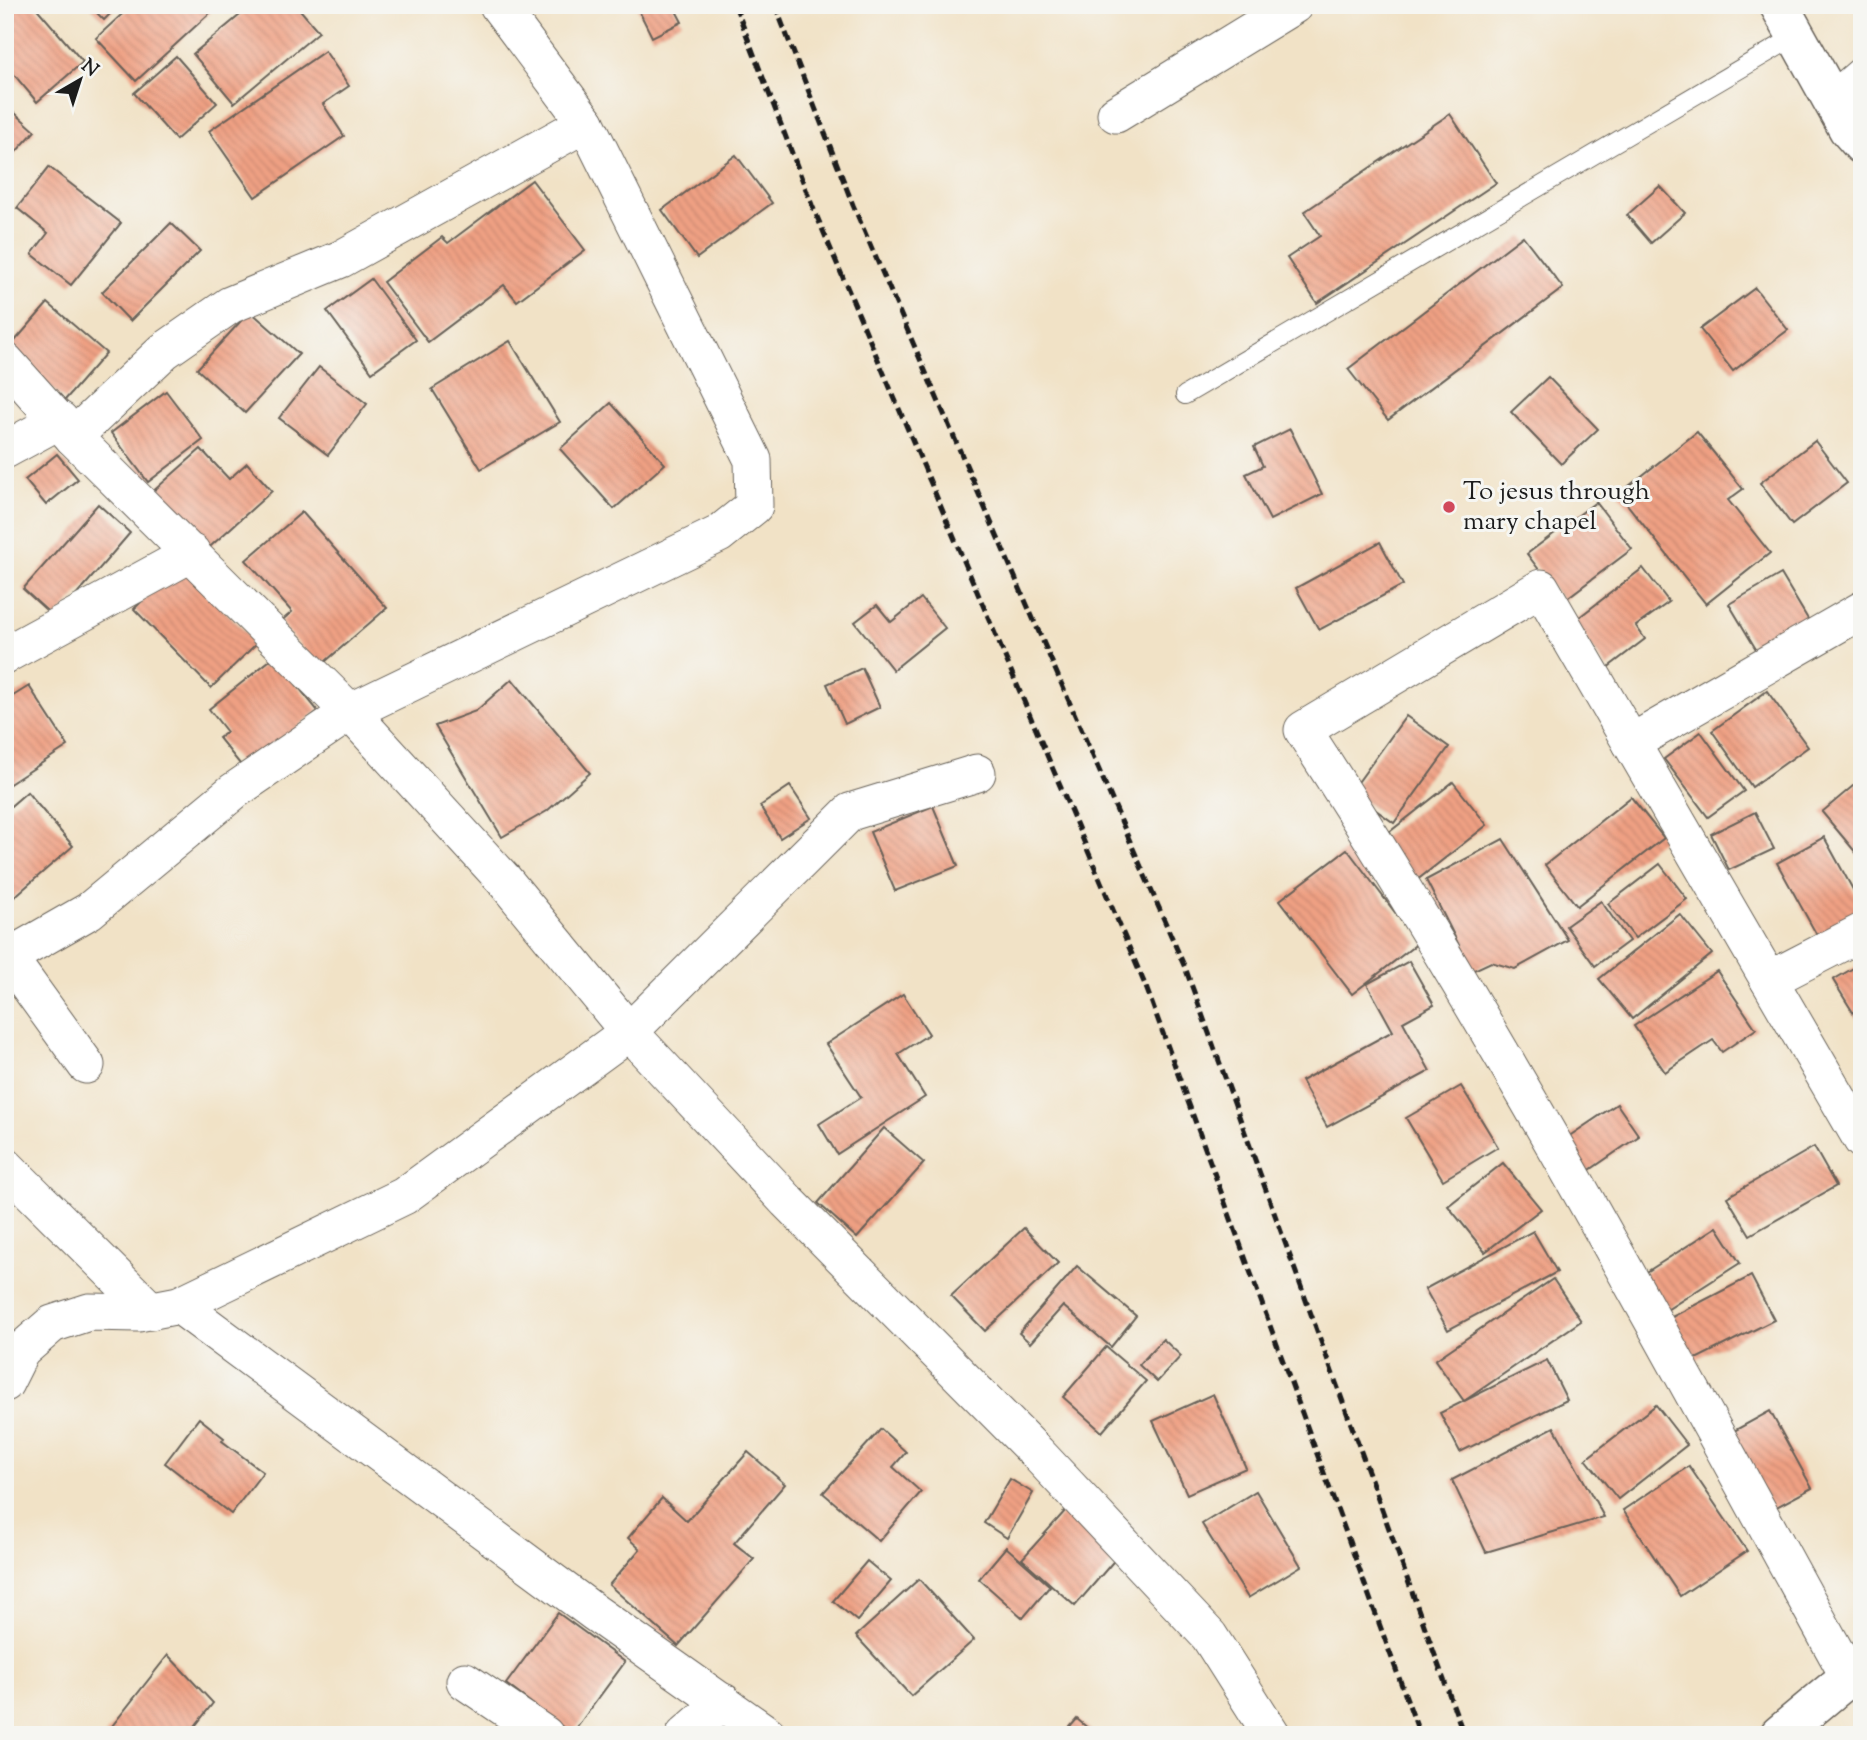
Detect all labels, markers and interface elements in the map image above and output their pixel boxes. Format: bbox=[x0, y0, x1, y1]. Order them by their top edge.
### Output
north arrow bbox=[46, 46, 116, 116]
text: N bbox=[75, 53, 104, 84]
place label: To jesus through mary chapel bbox=[1463, 474, 1650, 541]
marker: To jesus through mary chapel bbox=[1441, 499, 1457, 515]

